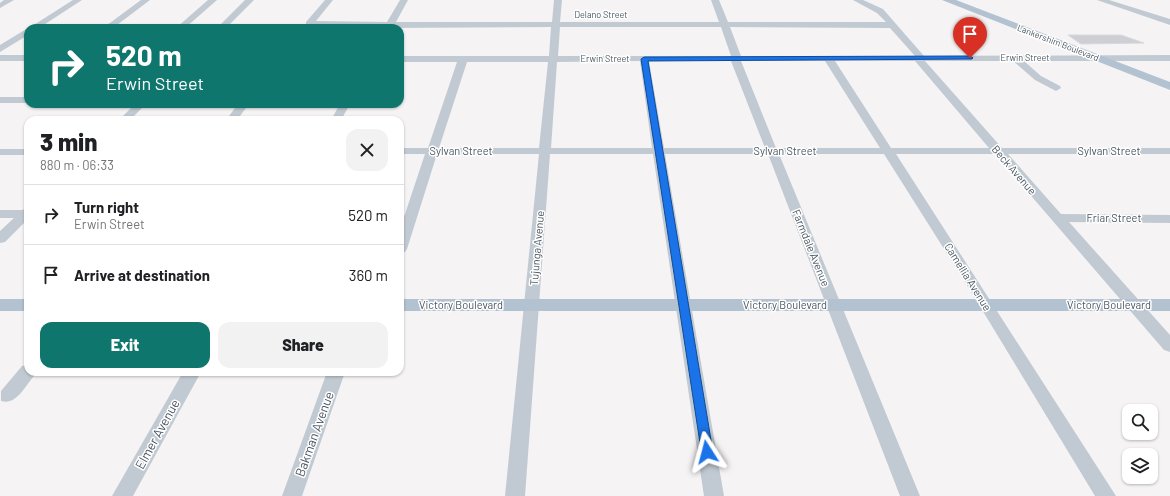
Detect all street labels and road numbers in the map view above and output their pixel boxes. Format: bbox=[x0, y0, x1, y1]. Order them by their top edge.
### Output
street label: Delano Street bbox=[574, 9, 628, 20]
street label: Lankershim Boulevard bbox=[1016, 22, 1101, 63]
street label: Erwin Street bbox=[1001, 52, 1049, 63]
street label: Erwin Street bbox=[581, 53, 629, 64]
street label: Beck Avenue bbox=[989, 142, 1039, 197]
street label: Sylvan Street bbox=[430, 144, 492, 157]
street label: Sylvan Street bbox=[754, 144, 816, 157]
street label: Sylvan Street bbox=[1078, 144, 1140, 157]
street label: Farmdale Avenue bbox=[790, 207, 833, 288]
street label: Tujunga Avenue bbox=[527, 210, 546, 286]
street label: Friar Street bbox=[1087, 211, 1141, 224]
street label: Camellia Avenue bbox=[942, 240, 995, 313]
street label: Victory Boulevard bbox=[419, 298, 503, 311]
street label: Victory Boulevard bbox=[743, 298, 827, 311]
street label: Victory Boulevard bbox=[1067, 298, 1151, 311]
street label: Bakman Avenue bbox=[291, 389, 337, 479]
street label: Elmer Avenue bbox=[131, 396, 183, 472]

